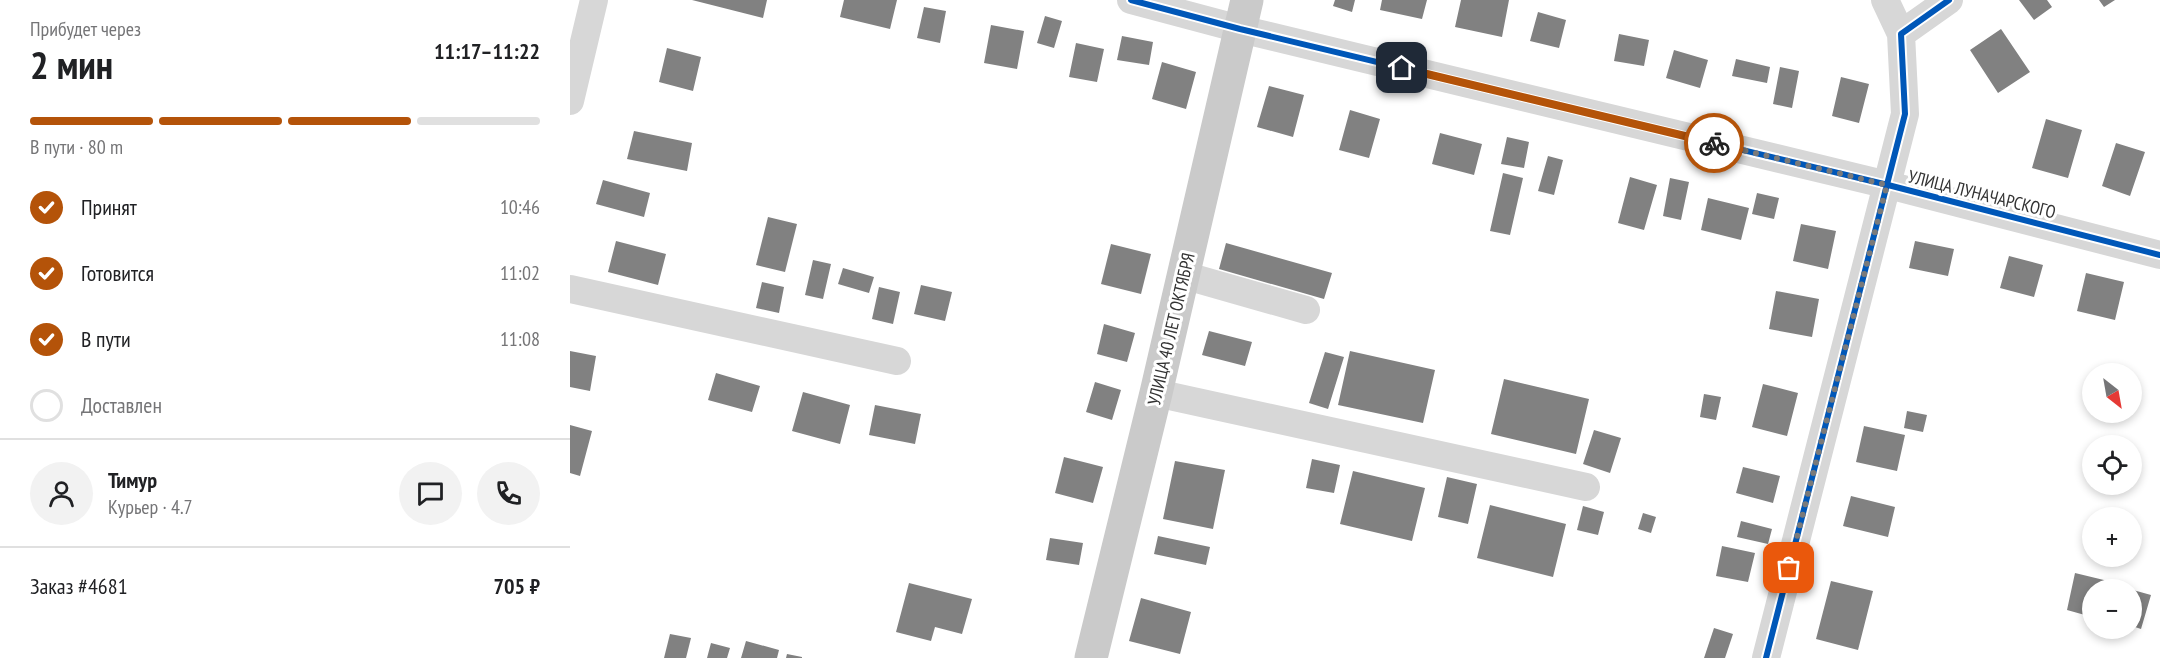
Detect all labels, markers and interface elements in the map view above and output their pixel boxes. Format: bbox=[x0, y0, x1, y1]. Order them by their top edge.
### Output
text: Прибудет через bbox=[30, 16, 141, 42]
text: 11:17–11:22 bbox=[434, 37, 540, 65]
text: 2 мин bbox=[30, 39, 113, 90]
pin bbox=[1376, 42, 1427, 93]
icon: home bbox=[1385, 51, 1418, 84]
courier bbox=[1684, 113, 1744, 173]
icon: bike bbox=[1698, 127, 1731, 160]
text: В пути · 80 m bbox=[30, 134, 123, 160]
street label: УЛИЦА ЛУНАЧАРСКОГО bbox=[1906, 165, 2058, 223]
icon: check bbox=[30, 191, 63, 224]
text: Принят bbox=[81, 193, 137, 221]
text: 10:46 bbox=[500, 194, 540, 220]
street label: УЛИЦА 40 ЛЕТ ОКТЯБРЯ bbox=[1142, 251, 1200, 407]
icon: check bbox=[30, 257, 63, 290]
text: Готовится bbox=[81, 259, 154, 287]
text: 11:02 bbox=[500, 260, 540, 286]
icon: check bbox=[30, 323, 63, 356]
text: В пути bbox=[81, 325, 131, 353]
text: 11:08 bbox=[500, 326, 540, 352]
north arrow bbox=[2082, 363, 2142, 423]
map controls bbox=[2082, 363, 2142, 639]
text: Доставлен bbox=[81, 391, 162, 419]
button: locate bbox=[2082, 435, 2142, 495]
button: person bbox=[30, 462, 93, 525]
button: chat bbox=[399, 462, 462, 525]
button: phone bbox=[477, 462, 540, 525]
text: Тимур bbox=[108, 466, 157, 494]
text: Курьер · 4.7 bbox=[108, 494, 193, 520]
button: + bbox=[2082, 507, 2142, 567]
pin bbox=[1763, 542, 1814, 593]
icon: bag bbox=[1772, 551, 1805, 584]
text: Заказ #4681 bbox=[30, 572, 128, 600]
text: 705 ₽ bbox=[493, 572, 540, 600]
button: − bbox=[2082, 579, 2142, 639]

